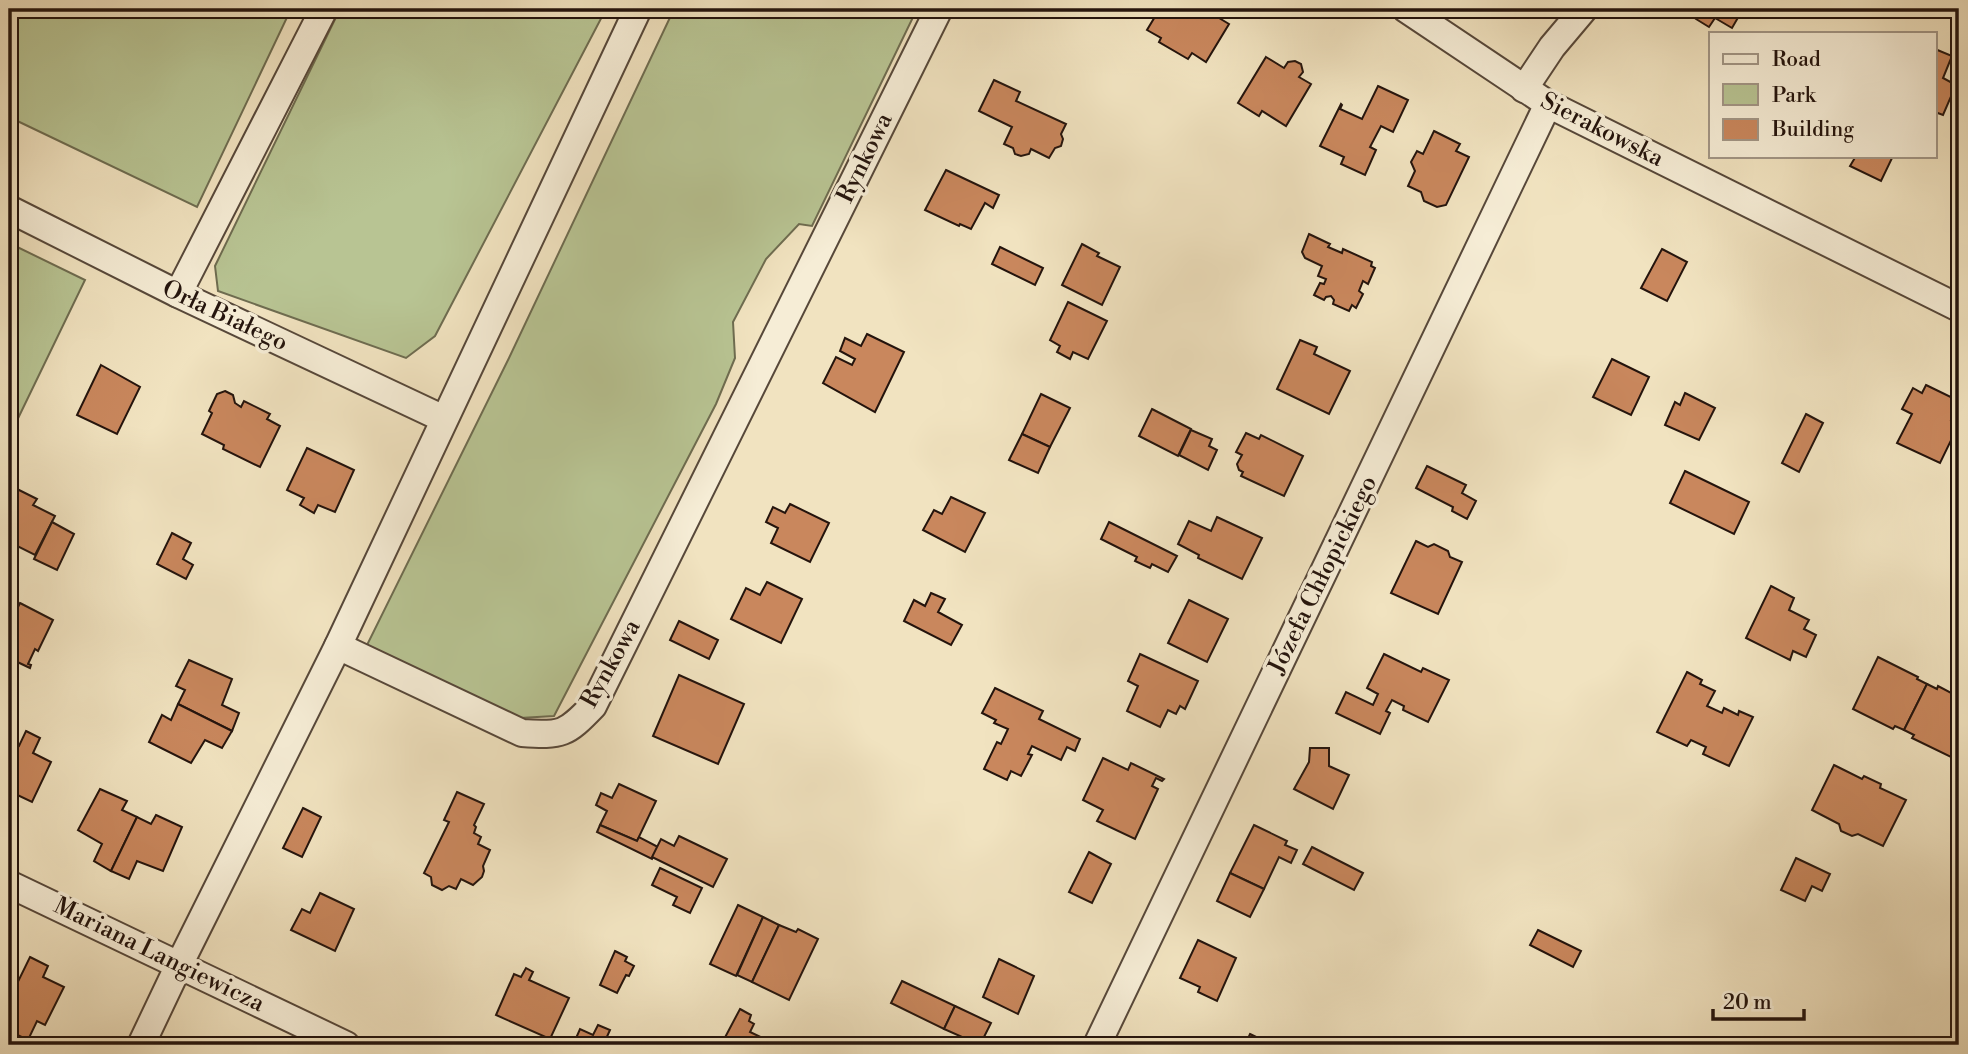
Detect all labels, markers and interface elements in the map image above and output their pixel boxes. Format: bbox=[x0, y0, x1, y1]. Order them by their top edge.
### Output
legend bbox=[1709, 32, 1937, 158]
text: Road bbox=[1772, 47, 1821, 73]
text: Park bbox=[1772, 83, 1817, 109]
street label: Sierakowska bbox=[1535, 86, 1669, 174]
street label: Rynkowa bbox=[830, 107, 900, 208]
text: Building bbox=[1771, 117, 1854, 143]
street label: Orła Białego bbox=[157, 274, 293, 358]
street label: Józefa Chłopickiego bbox=[1262, 471, 1384, 680]
street label: Rynkowa bbox=[575, 614, 648, 713]
street label: Mariana Langiewicza bbox=[49, 891, 270, 1019]
scale bar bbox=[1713, 977, 1804, 1021]
text: 20 m bbox=[1723, 990, 1772, 1016]

